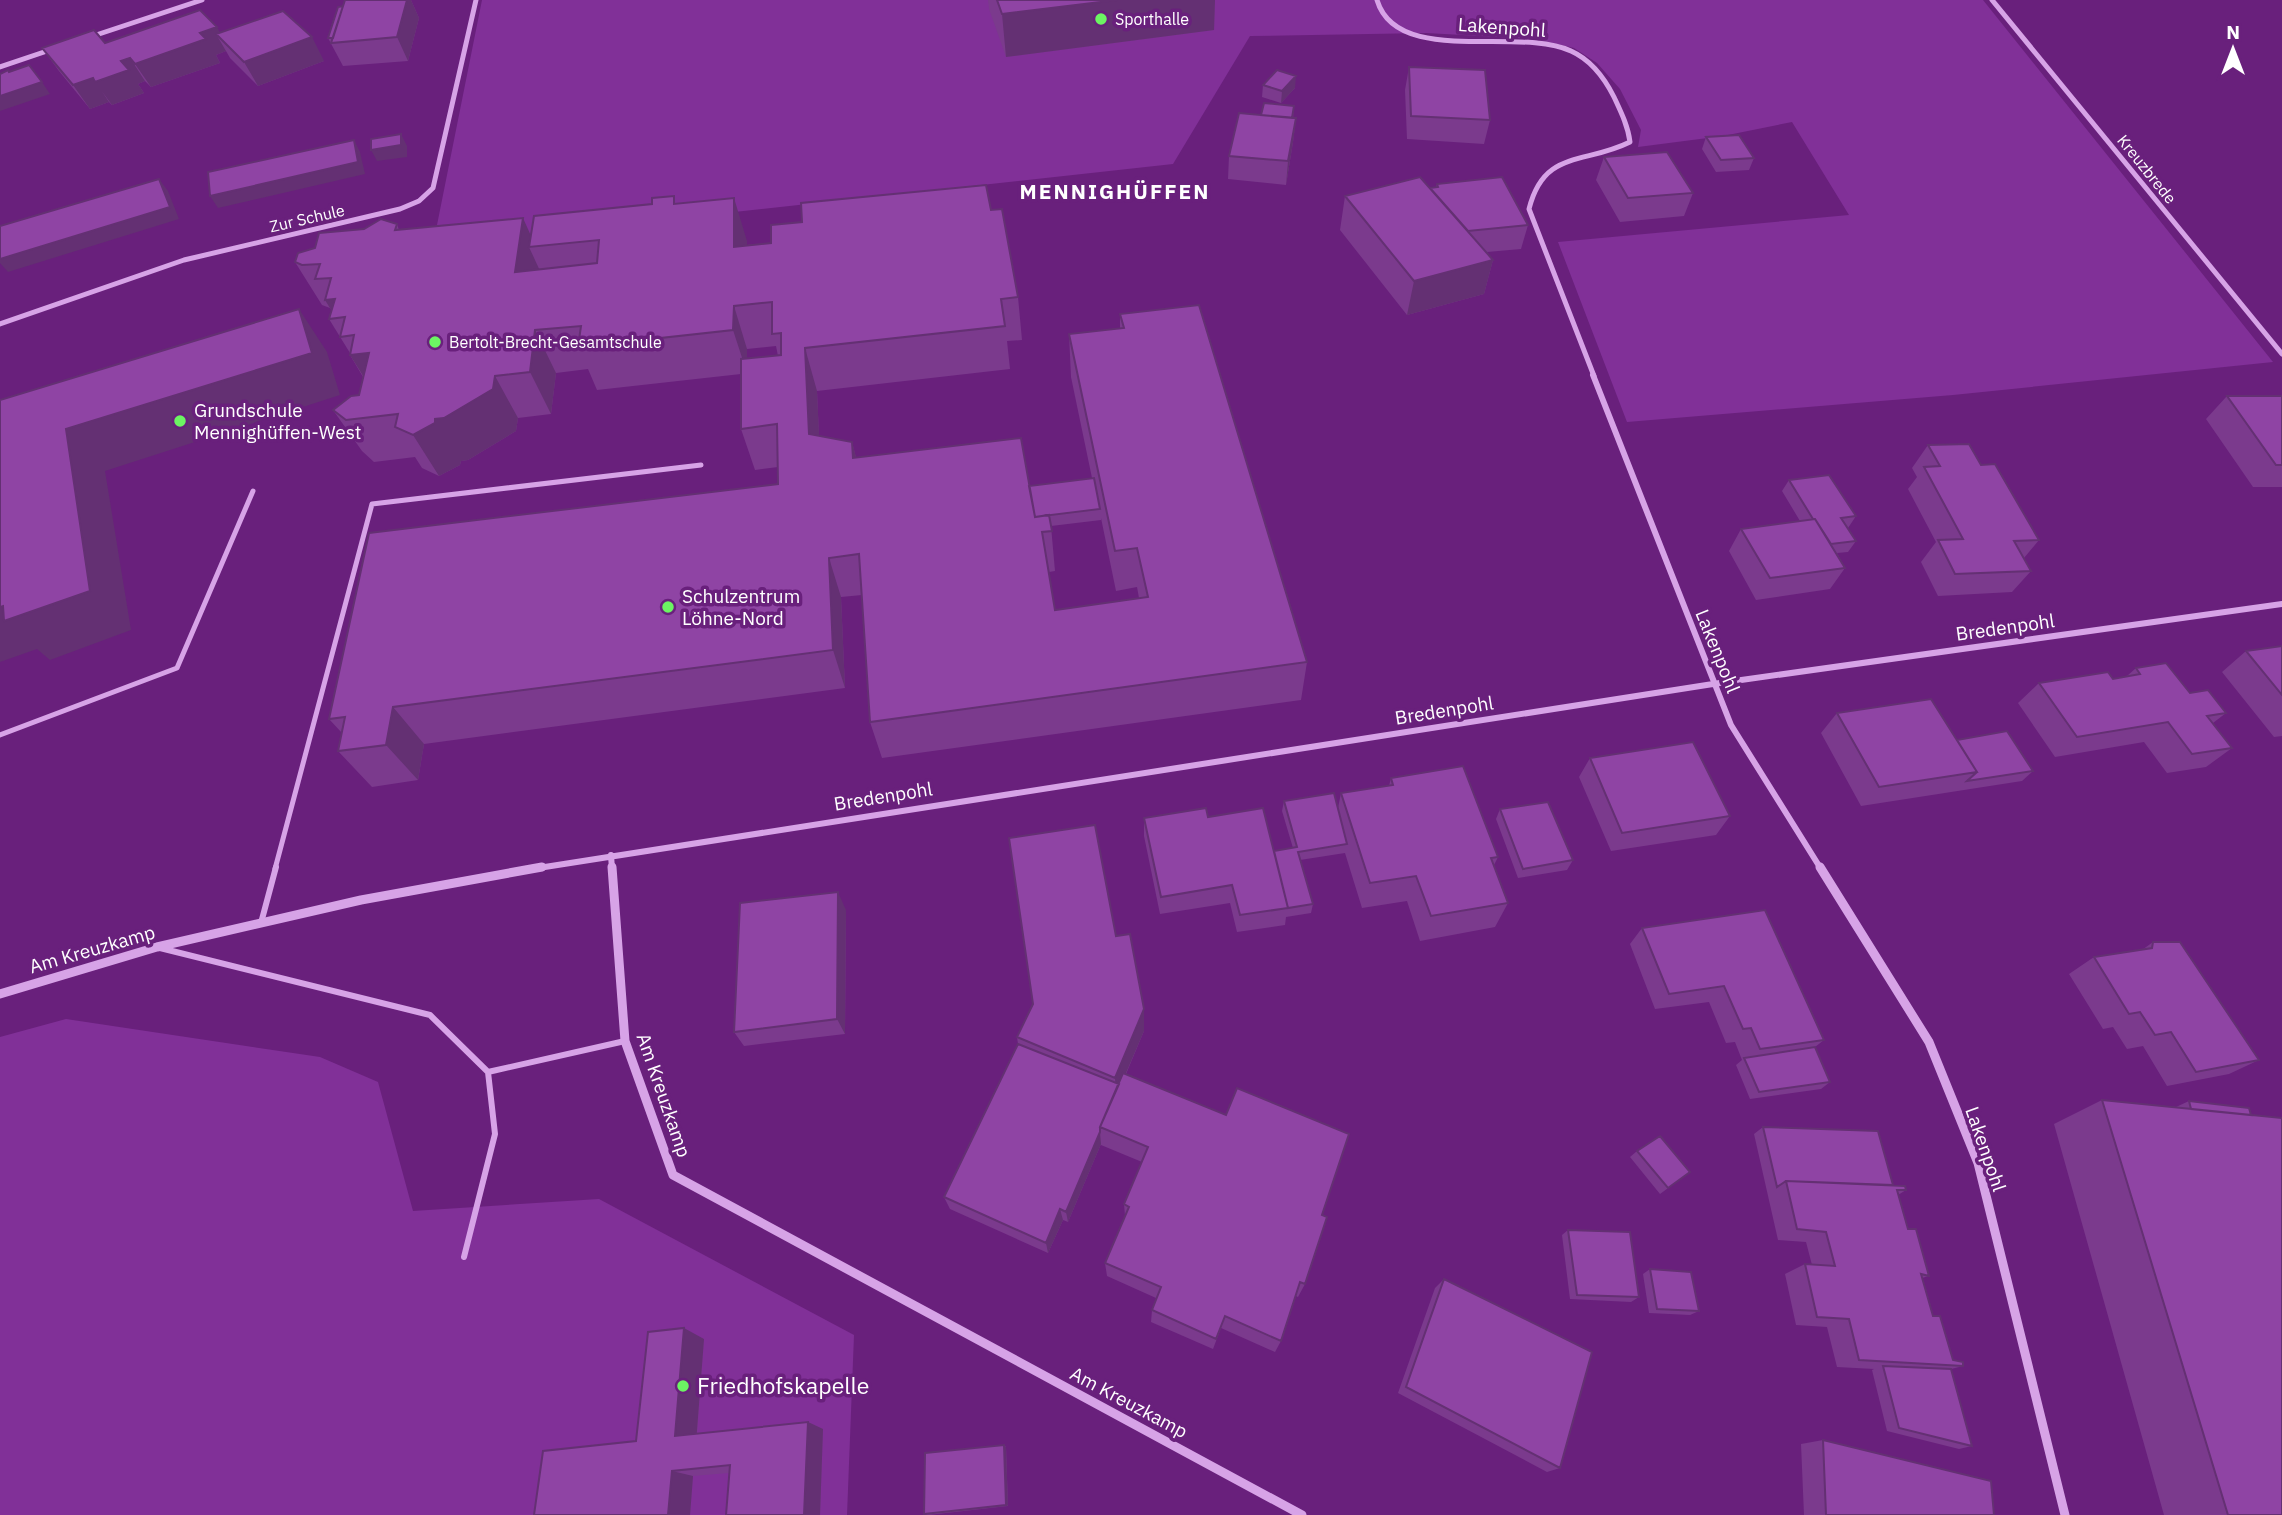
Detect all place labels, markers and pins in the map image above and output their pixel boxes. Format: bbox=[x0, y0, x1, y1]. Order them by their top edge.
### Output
place label: Sporthalle bbox=[1115, 9, 1189, 29]
marker: Sporthalle bbox=[1093, 11, 1109, 27]
place label: Bertolt-Brecht-Gesamtschule bbox=[449, 332, 662, 352]
marker: Bertolt-Brecht-Gesamtschule bbox=[427, 334, 443, 350]
place label: Grundschule Mennighüffen-West bbox=[194, 398, 362, 444]
marker: Grundschule Mennighüffen-West bbox=[172, 413, 188, 429]
place label: Schulzentrum Löhne-Nord bbox=[682, 584, 800, 630]
marker: Schulzentrum Löhne-Nord bbox=[660, 599, 676, 615]
place label: Friedhofskapelle bbox=[697, 1370, 869, 1400]
marker: Friedhofskapelle bbox=[675, 1378, 691, 1394]

